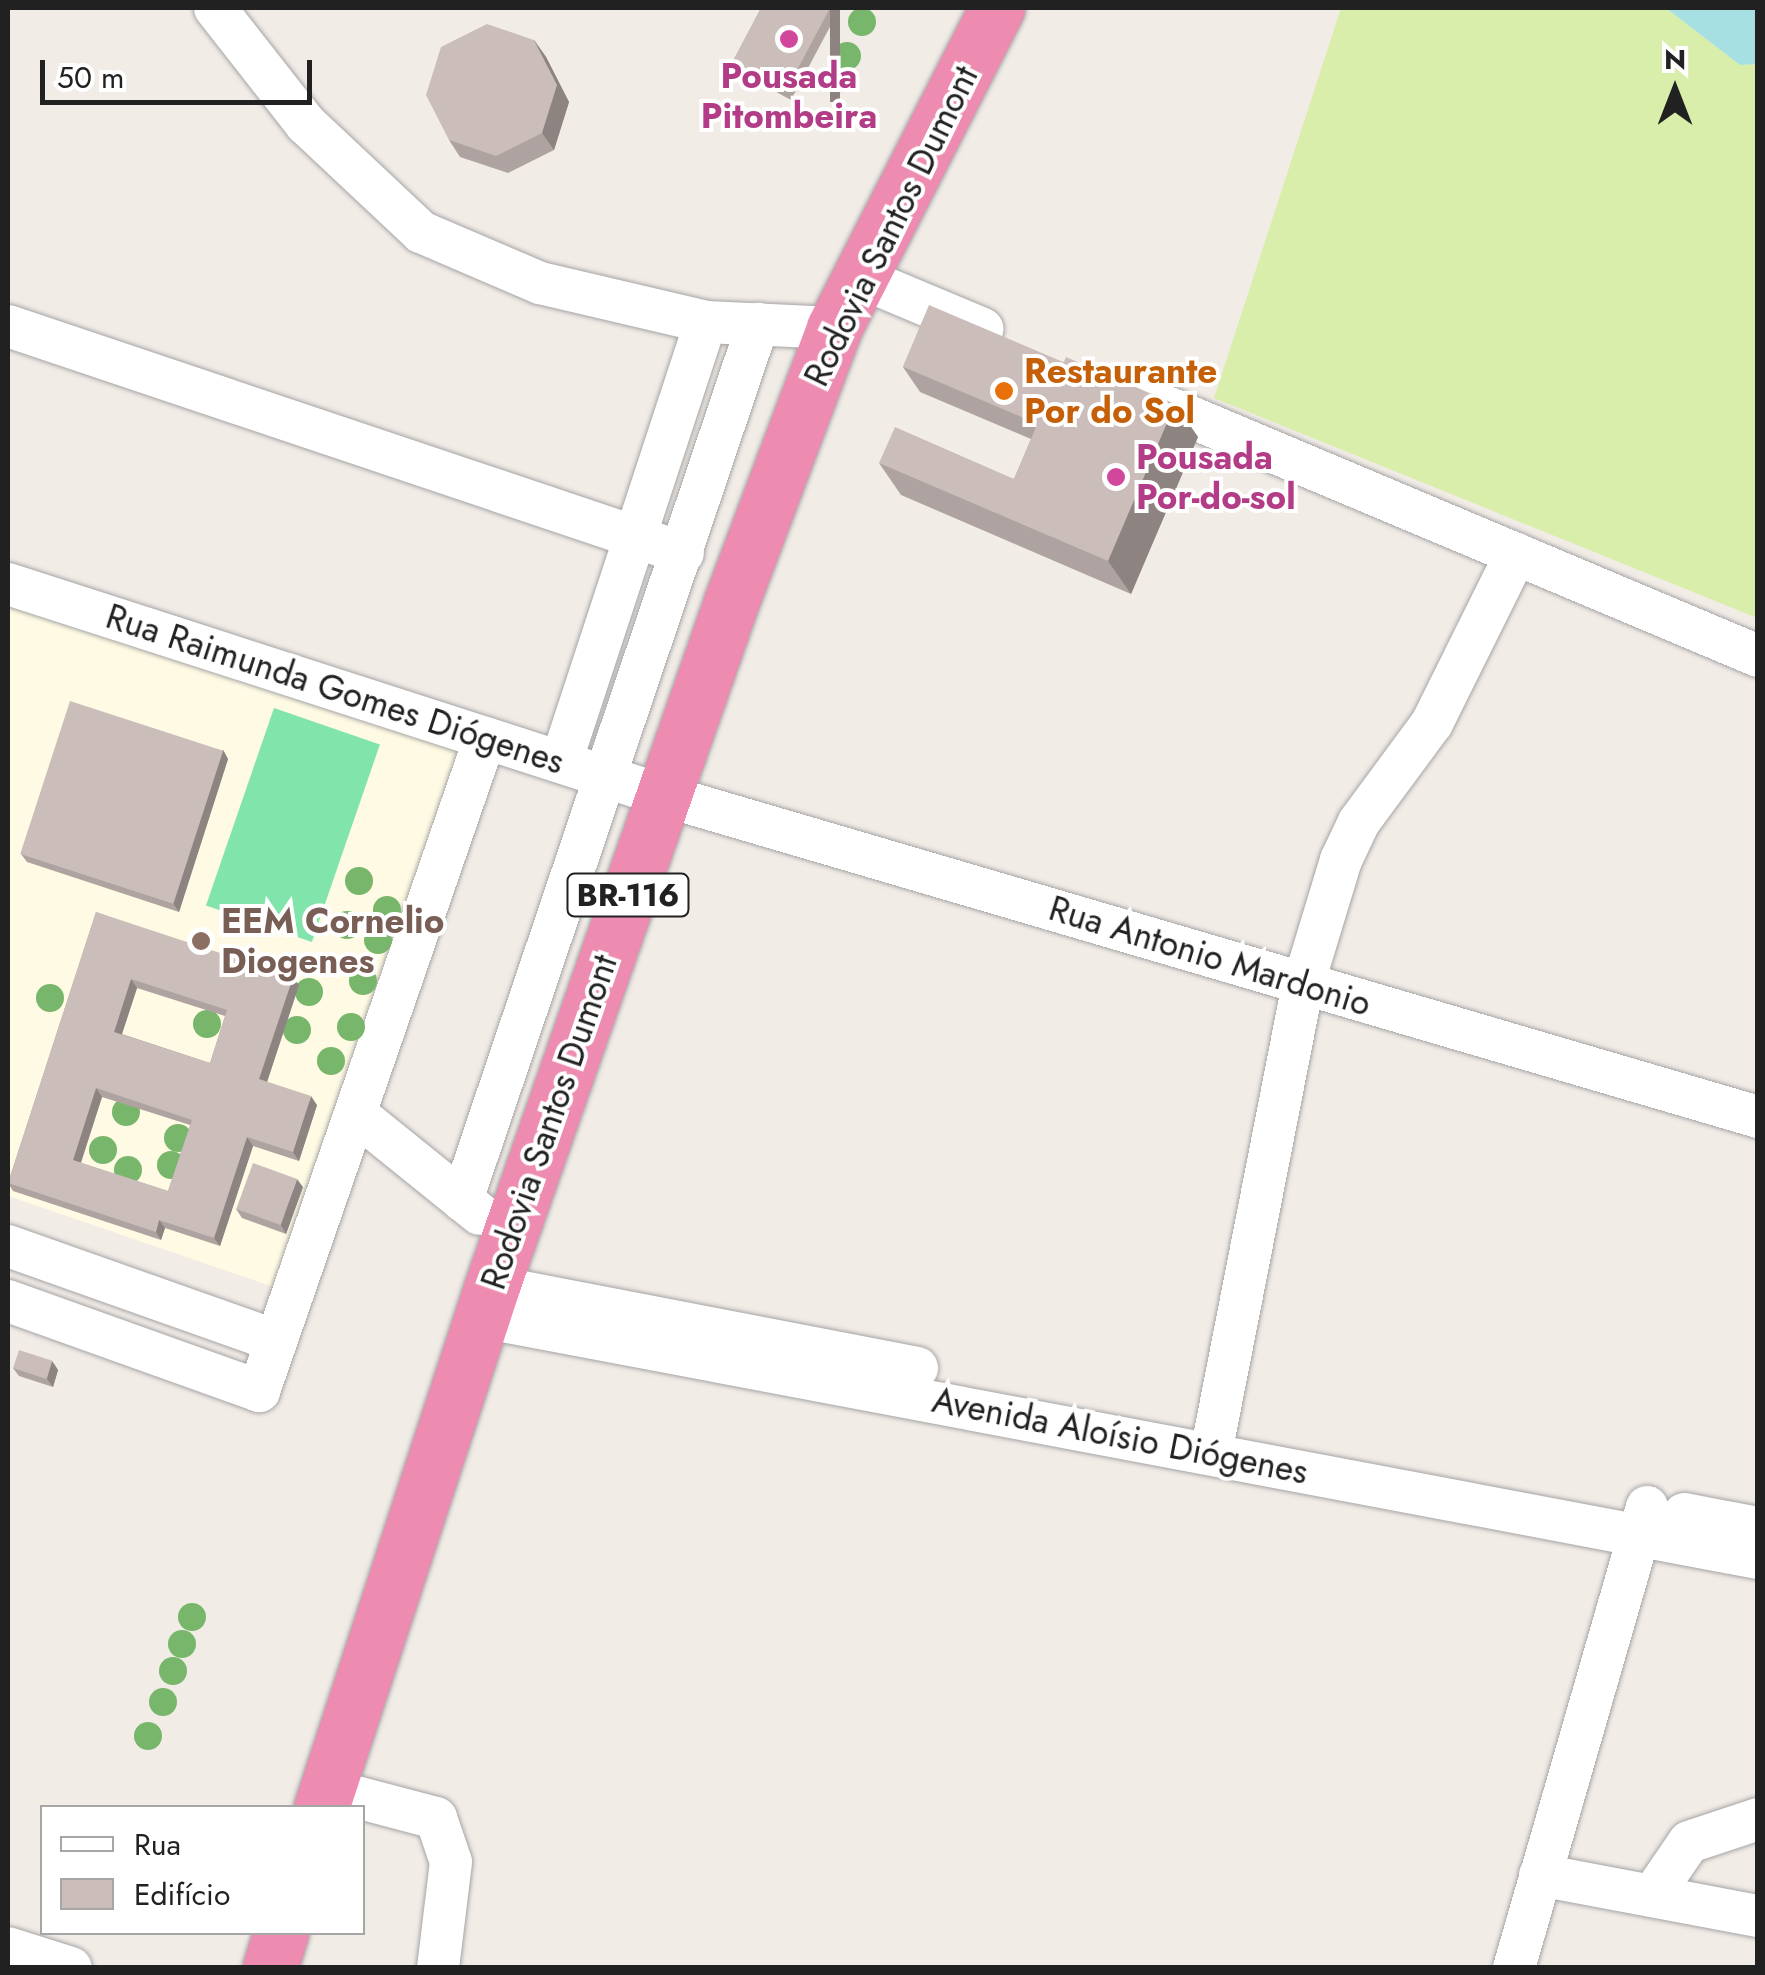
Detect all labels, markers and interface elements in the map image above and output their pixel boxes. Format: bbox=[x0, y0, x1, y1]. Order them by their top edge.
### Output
marker: Pousada Pitombeira bbox=[778, 28, 800, 50]
text: N bbox=[1664, 39, 1686, 80]
scale bar bbox=[45, 40, 318, 102]
north arrow bbox=[1625, 40, 1725, 140]
place label: Pousada Pitombeira bbox=[701, 55, 877, 137]
text: 50 m bbox=[57, 56, 124, 99]
street label: Rodovia Santos Dumont bbox=[795, 59, 987, 393]
place label: Restaurante Por do Sol bbox=[1024, 350, 1217, 432]
marker: Restaurante Por do Sol bbox=[993, 380, 1015, 402]
place label: Pousada Por-do-sol bbox=[1136, 436, 1296, 518]
marker: Pousada Por-do-sol bbox=[1105, 466, 1127, 488]
street label: Rua Raimunda Gomes Diógenes bbox=[101, 595, 569, 783]
road number: BR-116 bbox=[566, 868, 690, 922]
street label: Rua Antonio Mardonio bbox=[1044, 887, 1376, 1025]
place label: EEM Cornelio Diogenes bbox=[221, 900, 444, 982]
marker: EEM Cornelio Diogenes bbox=[190, 930, 212, 952]
street label: Rodovia Santos Dumont bbox=[472, 949, 626, 1295]
street label: Avenida Aloísio Diógenes bbox=[929, 1379, 1311, 1493]
legend bbox=[40, 1805, 365, 1935]
text: Rua bbox=[134, 1823, 181, 1866]
text: Edifício bbox=[134, 1873, 230, 1916]

